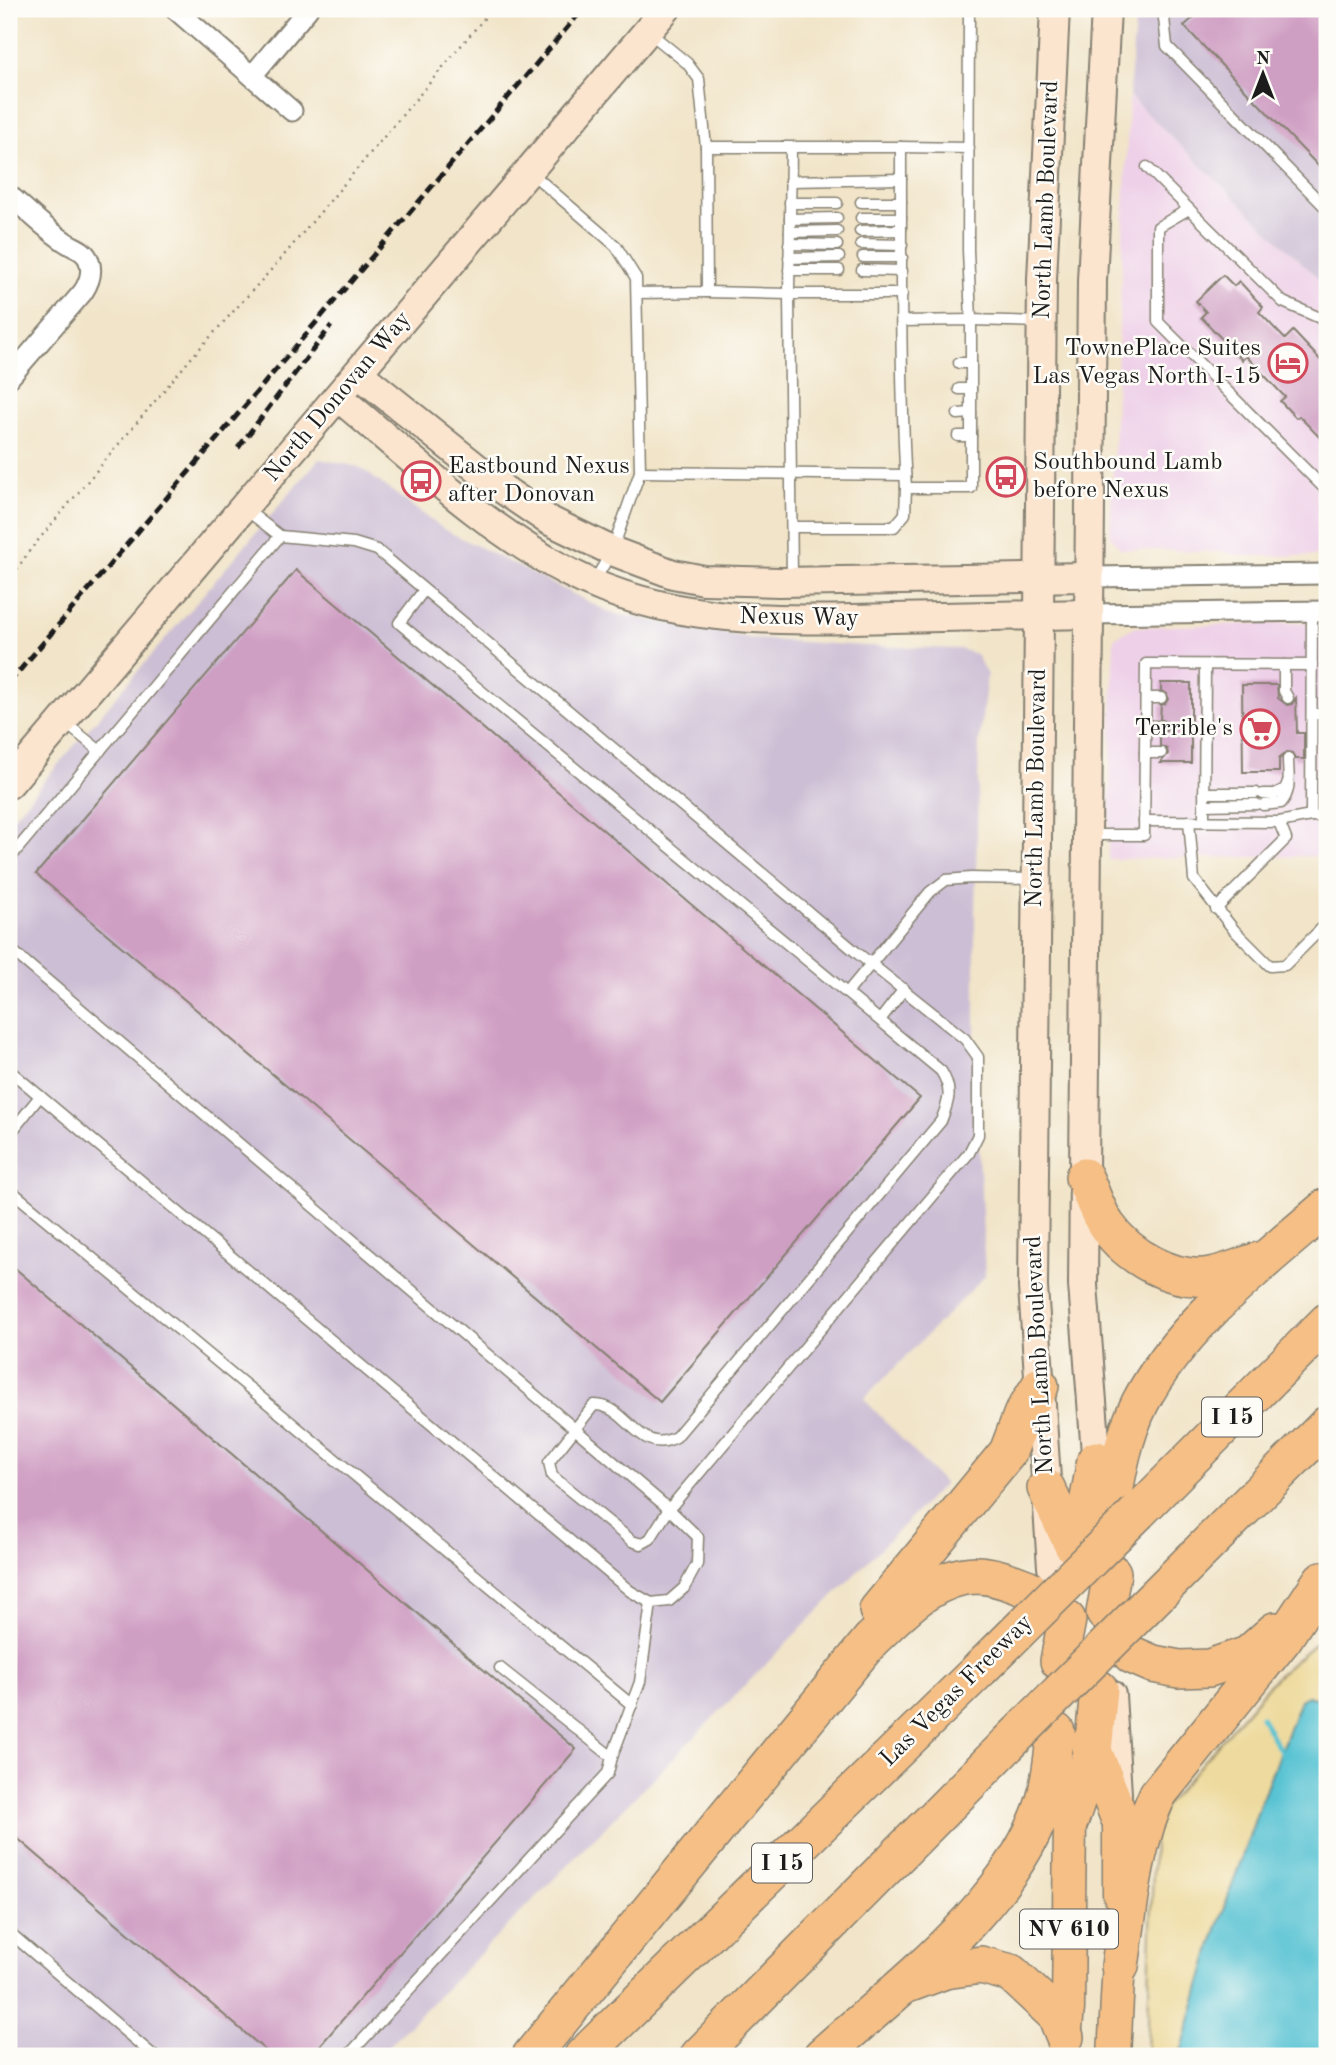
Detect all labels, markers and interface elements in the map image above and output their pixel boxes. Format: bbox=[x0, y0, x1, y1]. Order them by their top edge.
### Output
north arrow bbox=[1228, 38, 1298, 108]
text: N bbox=[1256, 50, 1271, 69]
street label: North Lamb Boulevard bbox=[1031, 80, 1063, 320]
street label: North Donovan Way bbox=[260, 307, 416, 487]
place label: TownePlace Suites Las Vegas North I-15 bbox=[1032, 337, 1261, 389]
hotel icon: TownePlace Suites Las Vegas North I-15 bbox=[1267, 342, 1309, 384]
place label: Southbound Lamb before Nexus bbox=[1033, 451, 1223, 503]
place label: Eastbound Nexus after Donovan bbox=[448, 455, 630, 507]
bus stop icon: Southbound Lamb before Nexus bbox=[985, 456, 1027, 498]
bus stop icon: Eastbound Nexus after Donovan bbox=[400, 460, 442, 502]
street label: Nexus Way bbox=[739, 605, 859, 631]
street label: North Lamb Boulevard bbox=[1023, 668, 1051, 908]
supermarket icon: Terrible's bbox=[1239, 708, 1281, 750]
place label: Terrible's bbox=[1134, 717, 1233, 741]
street label: North Lamb Boulevard bbox=[1022, 1235, 1058, 1475]
road number: I 15 bbox=[1202, 1398, 1262, 1436]
street label: Las Vegas Freeway bbox=[876, 1610, 1038, 1772]
road number: I 15 bbox=[752, 1844, 812, 1882]
road number: NV 610 bbox=[1020, 1910, 1118, 1948]

